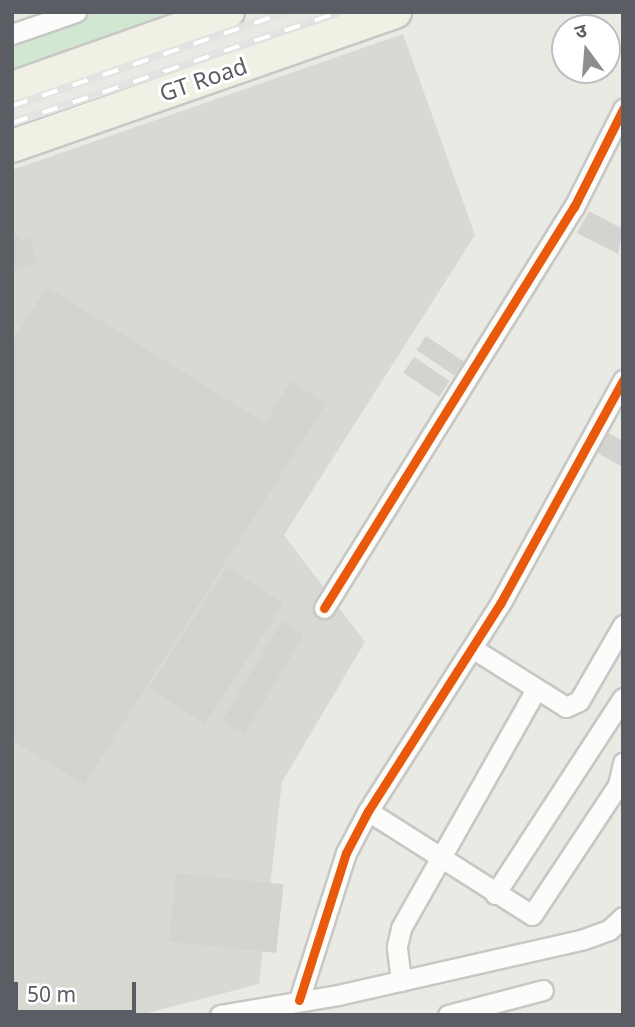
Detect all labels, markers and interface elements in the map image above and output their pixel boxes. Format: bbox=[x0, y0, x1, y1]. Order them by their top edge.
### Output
north arrow bbox=[551, 14, 621, 84]
text: उ bbox=[572, 17, 590, 45]
street label: GT Road bbox=[156, 51, 250, 107]
scale bar bbox=[18, 968, 140, 1012]
text: 50 m bbox=[27, 980, 76, 1008]

